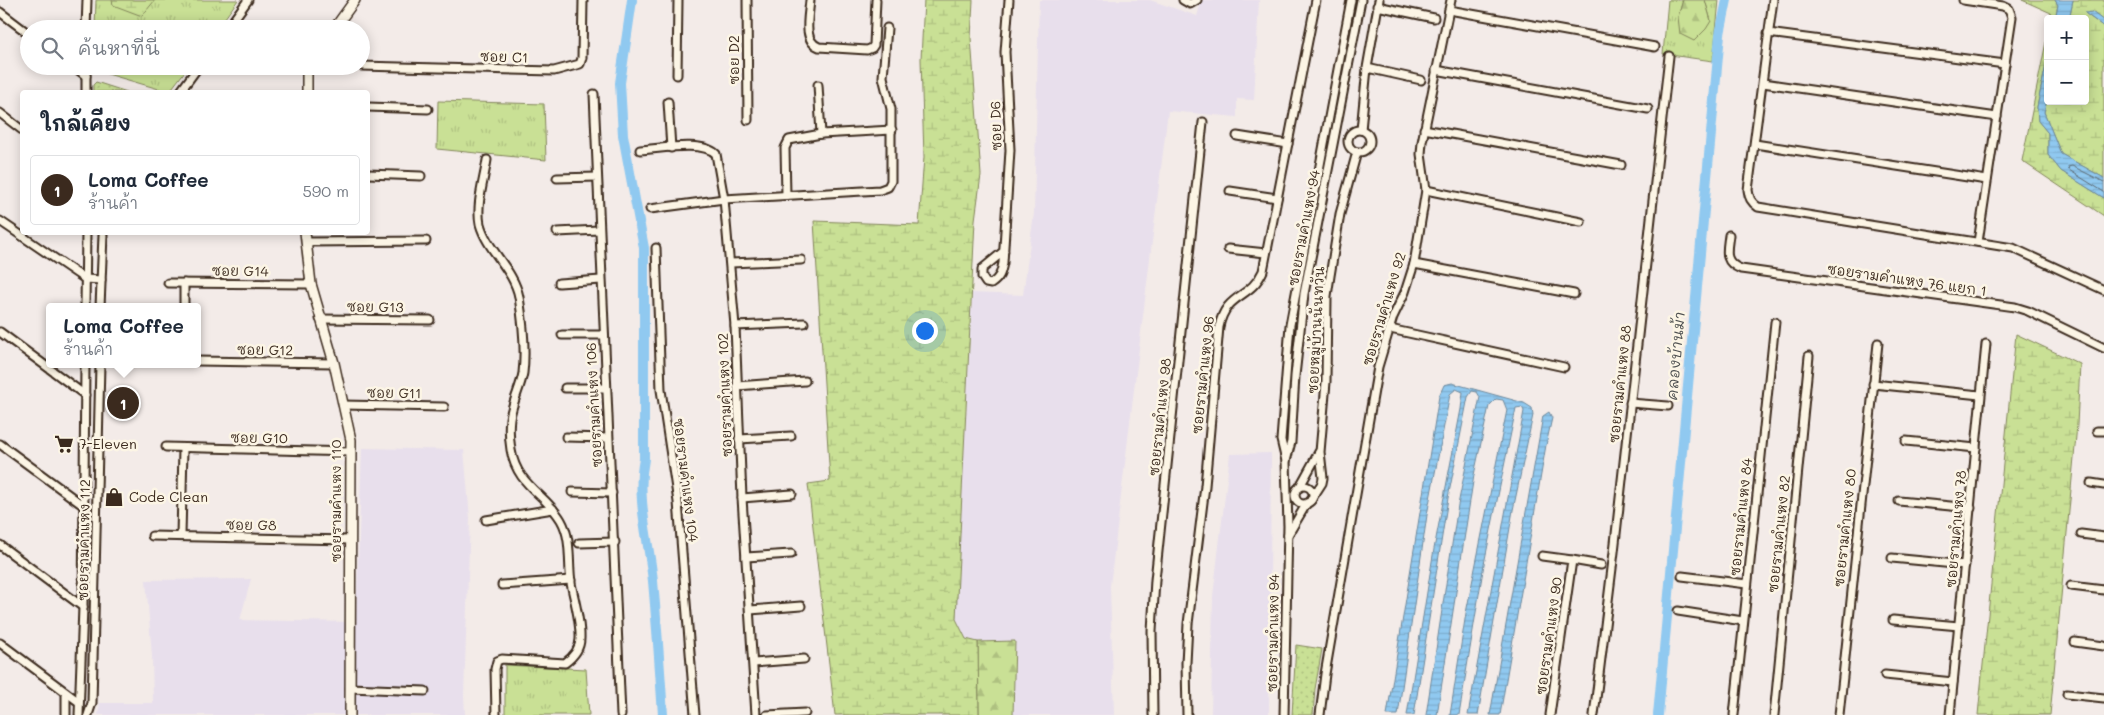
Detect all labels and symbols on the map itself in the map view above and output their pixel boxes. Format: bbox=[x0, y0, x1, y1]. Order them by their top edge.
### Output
street label: ซอย D2 bbox=[724, 35, 743, 85]
street label: ซอย C1 bbox=[480, 46, 528, 67]
street label: ซอย D6 bbox=[985, 101, 1006, 151]
street label: ซอยรามคําแหง 94 bbox=[1283, 167, 1324, 288]
street label: ซอยรามคําแหง 92 bbox=[1357, 250, 1410, 368]
street label: ซอยรามคำแหง 76 แยก 1 bbox=[1826, 259, 1988, 300]
street label: ซอย G14 bbox=[211, 261, 269, 281]
street label: ซอยหมู่บ้านนันทวัน bbox=[1303, 266, 1329, 394]
street label: ซอย G13 bbox=[346, 297, 404, 316]
water label: คลองบ้านม้า bbox=[1661, 311, 1689, 401]
street label: ซอยรามคําแหง 96 bbox=[1187, 315, 1218, 435]
your location bbox=[912, 318, 938, 344]
street label: ซอยรามคำแหง 88 bbox=[1604, 324, 1635, 444]
street label: ซอยรามคําแหง 102 bbox=[713, 333, 736, 458]
street label: ซอย G12 bbox=[237, 340, 293, 359]
street label: ซอยรามคําแหง 106 bbox=[581, 342, 606, 468]
street label: ซอยรามคําแหง 98 bbox=[1144, 357, 1175, 477]
street label: ซอย G11 bbox=[366, 383, 422, 402]
pin: 1 bbox=[107, 384, 139, 422]
street label: ซอยรามคําแหง 104 bbox=[669, 417, 704, 544]
street label: ซอย G10 bbox=[230, 428, 288, 448]
supermarket icon: 7-Eleven bbox=[53, 433, 75, 455]
place label: 7-Eleven bbox=[79, 434, 137, 453]
street label: ซอยรามคำแหง 110 bbox=[326, 439, 345, 562]
street label: ซอยรามคำแหง 84 bbox=[1725, 456, 1756, 577]
street label: ซอยรามคำแหง 80 bbox=[1829, 468, 1860, 588]
street label: ซอยรามคำแหง 78 bbox=[1941, 469, 1970, 589]
street label: ซอยรามคำแหง 82 bbox=[1763, 474, 1794, 594]
street label: ซอยรามคำแหง 112 bbox=[73, 479, 94, 601]
shop icon: Code Clean bbox=[103, 486, 125, 508]
place label: Code Clean bbox=[129, 487, 208, 506]
street label: ซอย G8 bbox=[225, 515, 277, 534]
street label: ซอยรามคําแหง 94 bbox=[1262, 573, 1283, 692]
street label: ซอยรามคำแหง 90 bbox=[1531, 576, 1566, 696]

